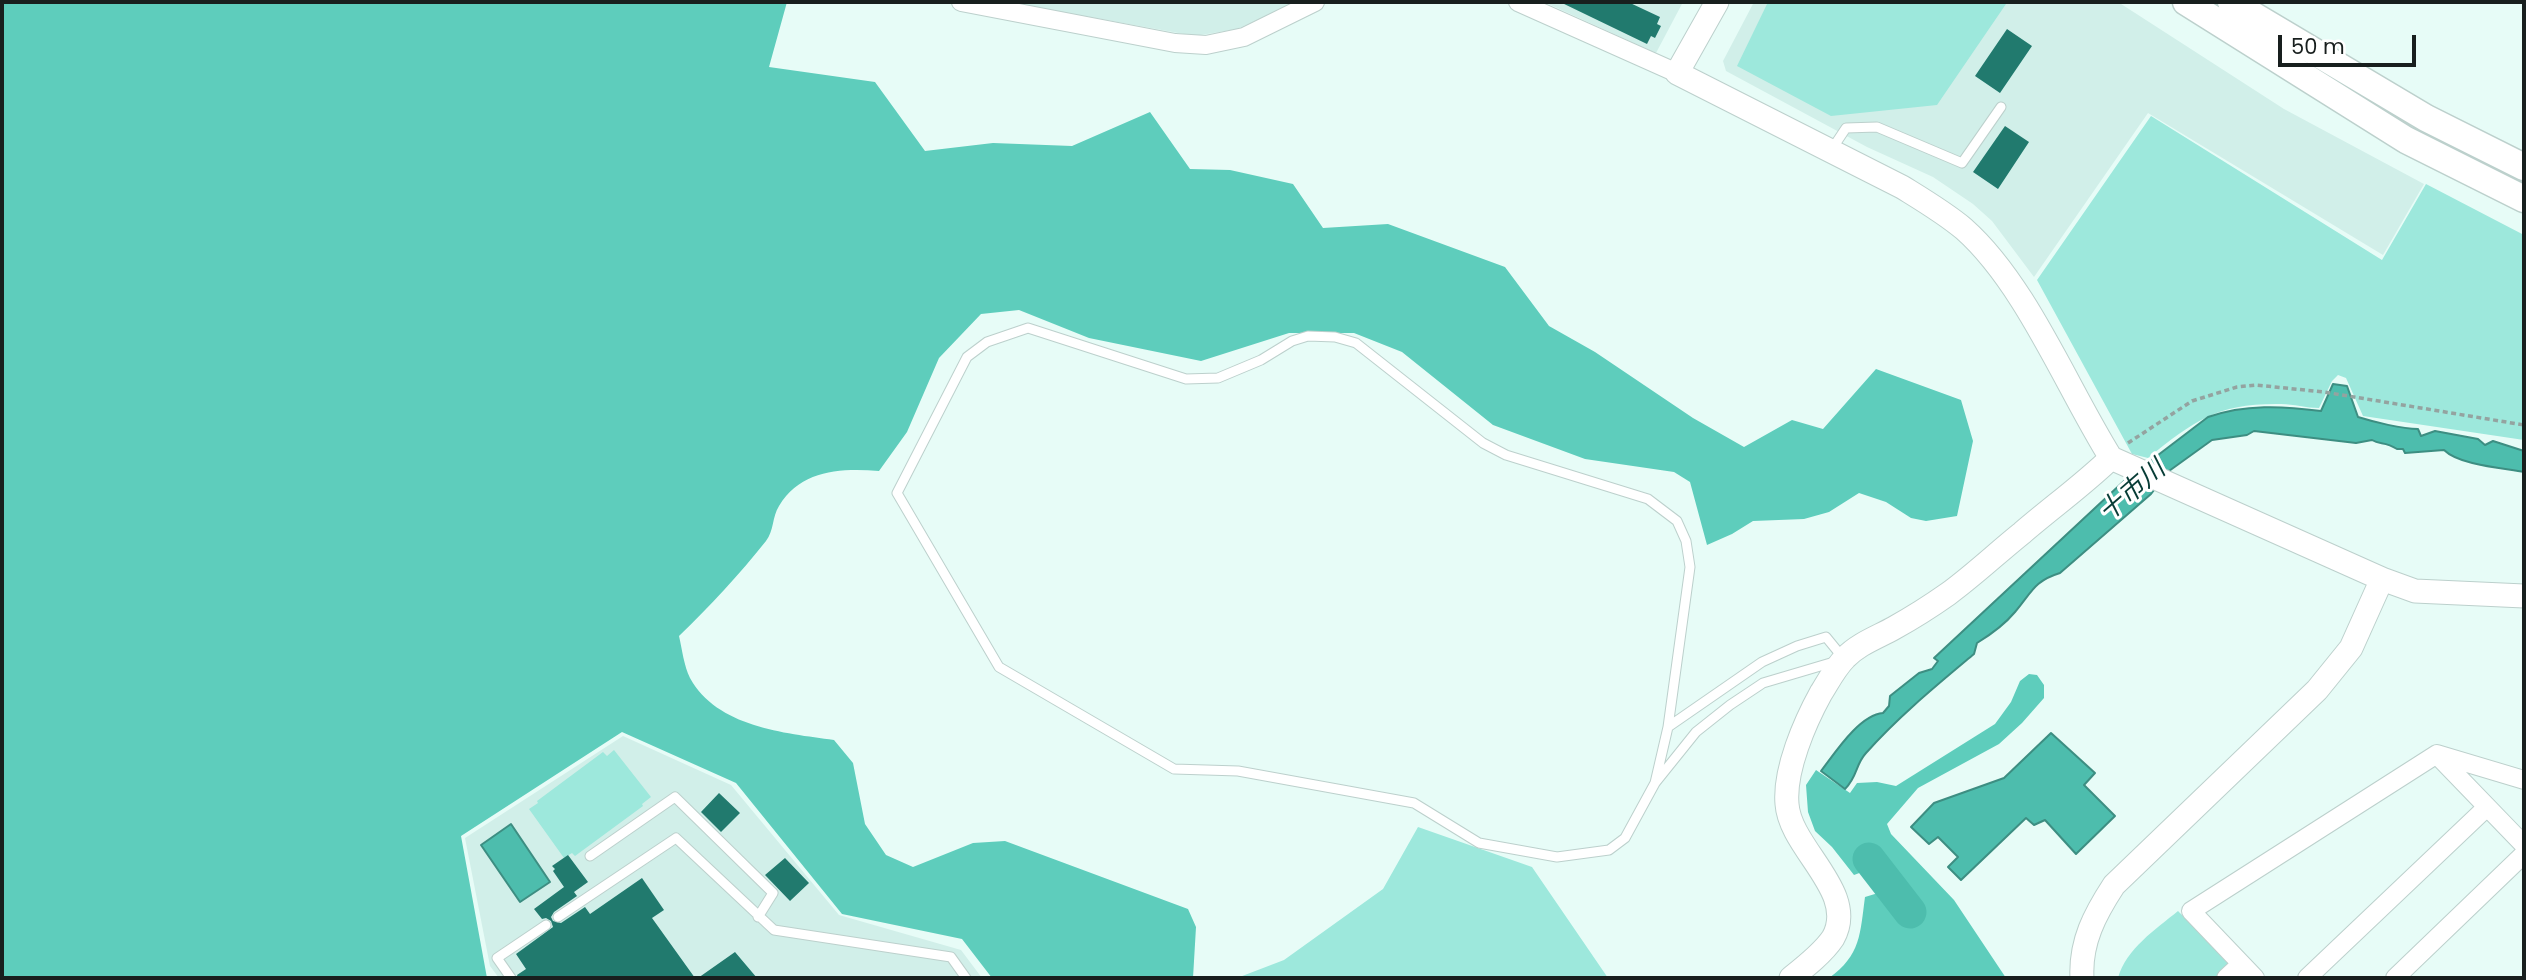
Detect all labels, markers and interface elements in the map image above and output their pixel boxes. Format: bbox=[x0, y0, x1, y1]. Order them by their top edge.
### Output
scale bar bbox=[2281, 21, 2419, 65]
text: 50 m bbox=[2291, 32, 2345, 61]
water label: 十市川 bbox=[2093, 455, 2173, 529]

